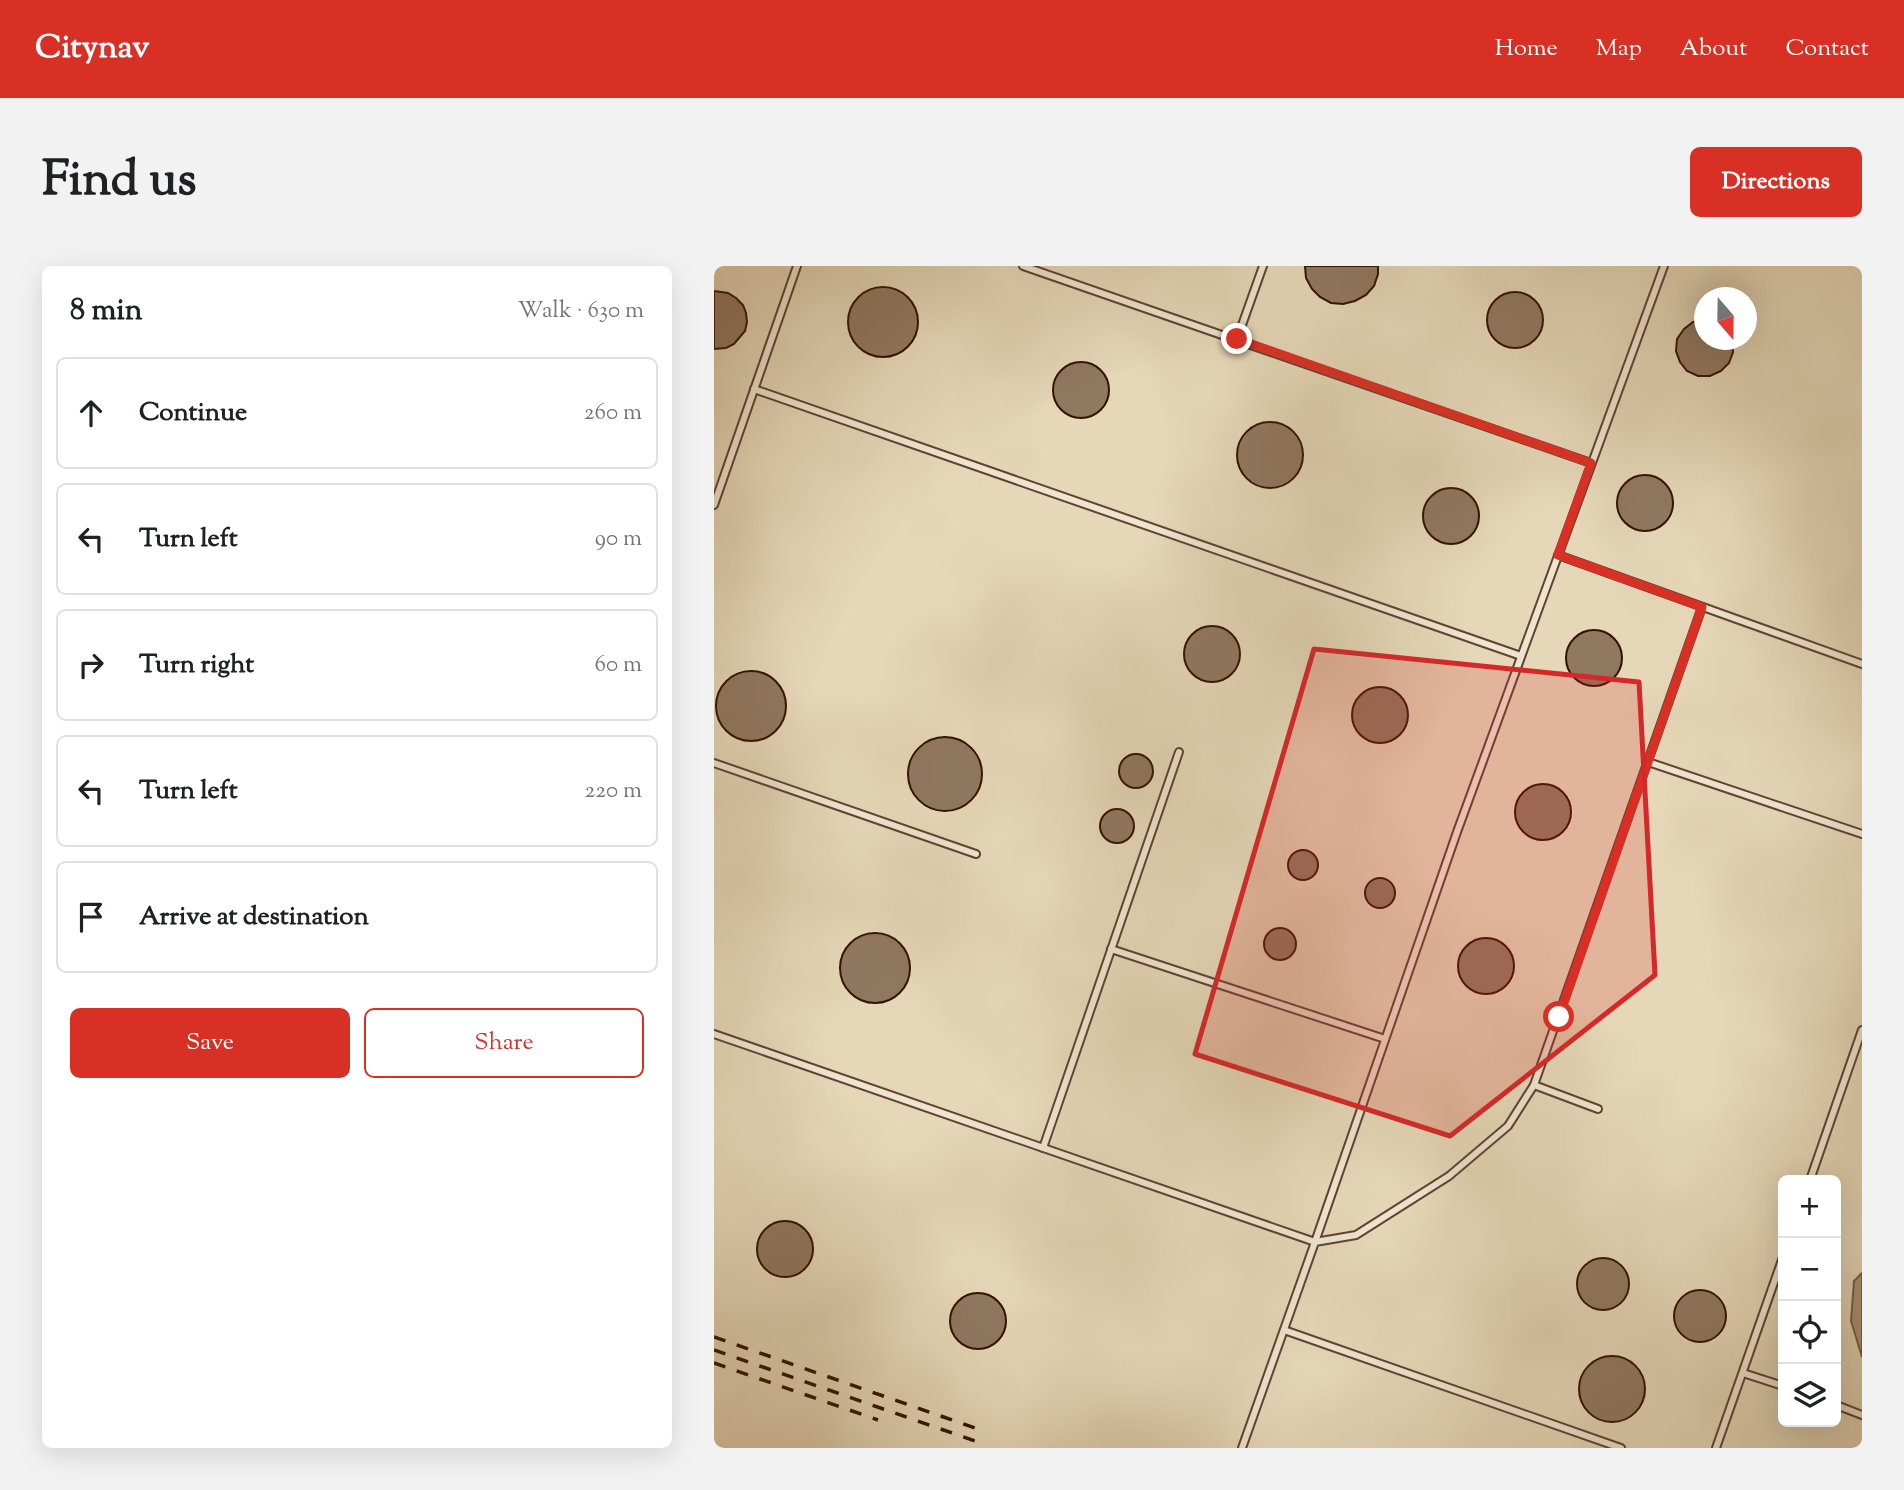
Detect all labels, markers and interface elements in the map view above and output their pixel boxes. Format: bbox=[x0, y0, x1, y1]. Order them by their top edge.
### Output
text: Citynav bbox=[35, 25, 150, 73]
text: Home bbox=[1495, 32, 1558, 66]
text: Map bbox=[1596, 32, 1642, 66]
text: About bbox=[1680, 32, 1747, 66]
text: Contact bbox=[1785, 32, 1869, 66]
text: Find us bbox=[42, 147, 196, 217]
button: Directions bbox=[1690, 147, 1862, 217]
north arrow bbox=[1694, 287, 1757, 350]
text: 8 min bbox=[70, 290, 142, 333]
text: Walk · 630 m bbox=[518, 295, 644, 328]
route end bbox=[1221, 323, 1252, 354]
icon: ahead bbox=[72, 394, 110, 432]
text: Continue bbox=[139, 395, 247, 432]
text: 260 m bbox=[584, 397, 642, 430]
icon: left bbox=[72, 520, 110, 558]
text: Turn left bbox=[139, 521, 238, 558]
text: 90 m bbox=[595, 523, 642, 556]
icon: right bbox=[72, 646, 110, 684]
text: Turn right bbox=[139, 647, 254, 684]
text: 60 m bbox=[594, 649, 642, 682]
icon: left bbox=[72, 772, 110, 810]
text: Turn left bbox=[139, 773, 238, 810]
text: 220 m bbox=[584, 775, 642, 808]
icon: arrive bbox=[72, 898, 110, 936]
text: Arrive at destination bbox=[139, 899, 369, 936]
route start bbox=[1543, 1001, 1574, 1032]
button: Save bbox=[70, 1008, 350, 1078]
button: Share bbox=[364, 1008, 644, 1078]
map controls bbox=[1778, 1175, 1841, 1427]
button: + bbox=[1778, 1175, 1841, 1238]
button: − bbox=[1778, 1238, 1841, 1301]
button: locate bbox=[1778, 1301, 1841, 1364]
button: layers bbox=[1778, 1364, 1841, 1427]

